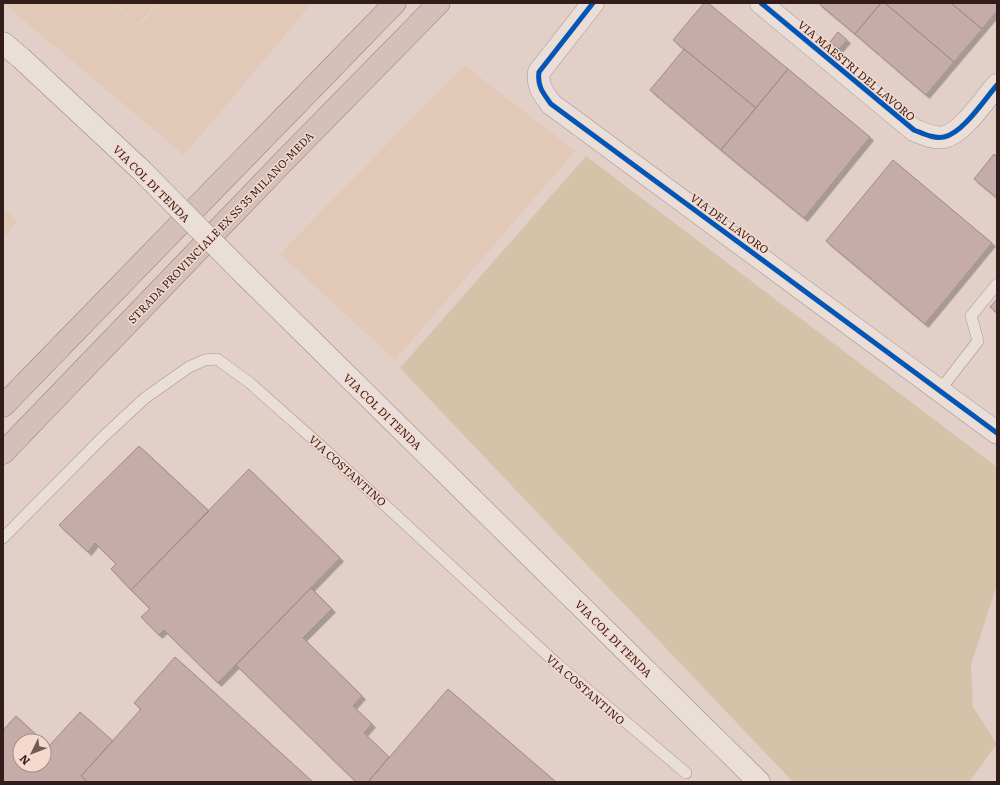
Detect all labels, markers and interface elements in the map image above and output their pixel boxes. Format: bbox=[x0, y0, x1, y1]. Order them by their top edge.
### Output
street label: VIA MAESTRI DEL LAVORO bbox=[795, 16, 919, 124]
street label: STRADA PROVINCIALE EX SS 35 MILANO-MEDA bbox=[124, 128, 316, 326]
street label: VIA COL DI TENDA bbox=[110, 141, 194, 225]
street label: VIA DEL LAVORO bbox=[687, 189, 773, 257]
street label: VIA COL DI TENDA bbox=[340, 369, 426, 453]
street label: VIA COSTANTINO bbox=[306, 431, 390, 509]
street label: VIA COL DI TENDA bbox=[572, 596, 656, 680]
street label: VIA COSTANTINO bbox=[543, 650, 629, 728]
north arrow bbox=[12, 733, 52, 773]
text: N bbox=[15, 752, 33, 769]

